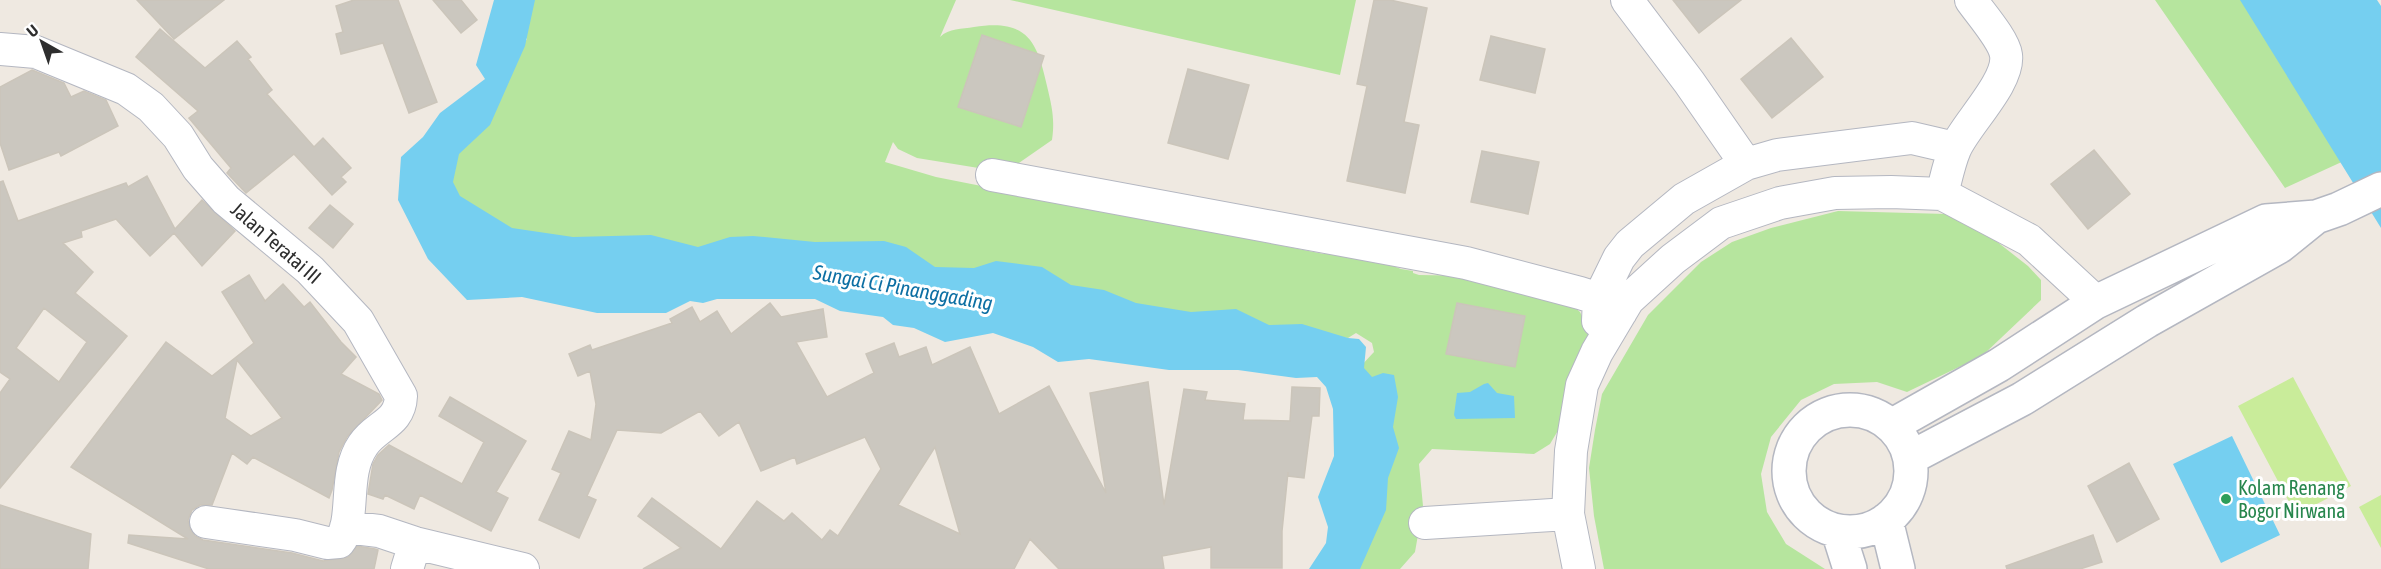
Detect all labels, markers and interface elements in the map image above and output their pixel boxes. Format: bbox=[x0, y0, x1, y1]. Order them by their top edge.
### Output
north arrow bbox=[12, 12, 72, 72]
text: U bbox=[23, 21, 42, 40]
street label: Jalan Teratai III bbox=[227, 197, 326, 288]
water label: Sungai Ci Pinanggading bbox=[811, 259, 995, 315]
place label: Kolam Renang Bogor Nirwana bbox=[2238, 476, 2345, 522]
marker: Kolam Renang Bogor Nirwana bbox=[2219, 492, 2233, 506]

